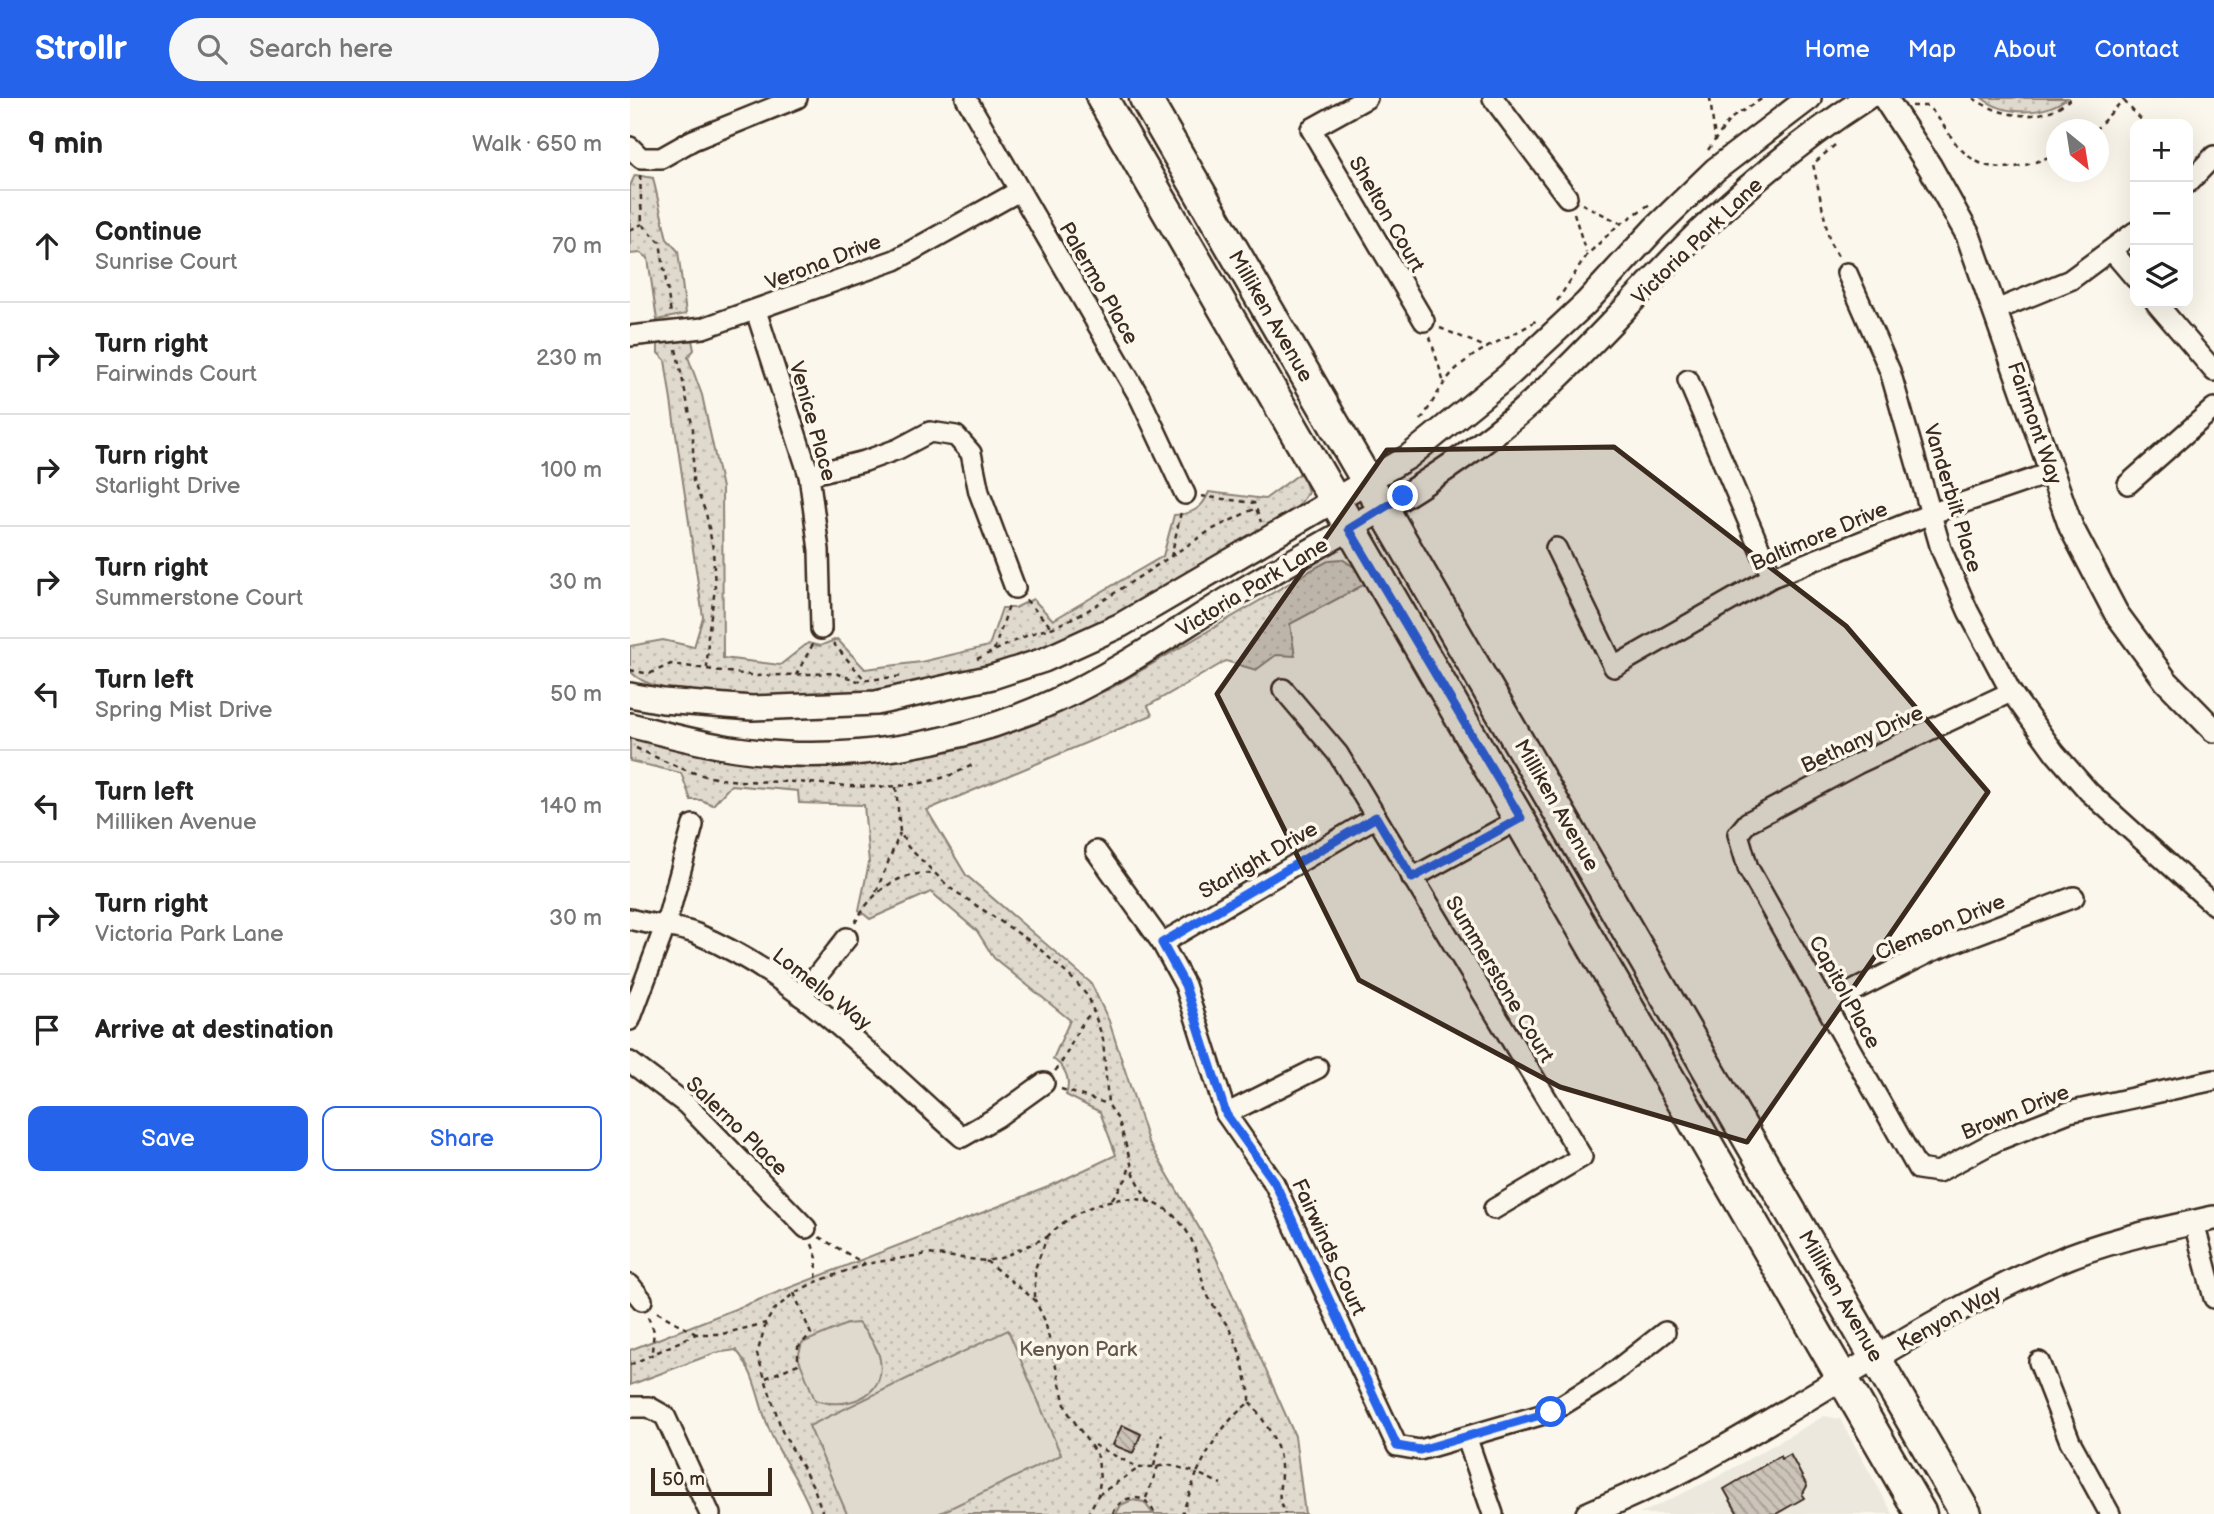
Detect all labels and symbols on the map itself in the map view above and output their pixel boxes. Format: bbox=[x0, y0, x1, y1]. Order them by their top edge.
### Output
north arrow bbox=[2046, 119, 2109, 182]
street label: Shelton Court bbox=[1343, 152, 1430, 277]
street label: Victoria Park Lane bbox=[1627, 173, 1768, 310]
street label: Palermo Place bbox=[1053, 218, 1144, 349]
street label: Verona Drive bbox=[762, 229, 884, 296]
street label: Milliken Avenue bbox=[1223, 246, 1318, 386]
street label: Venice Place bbox=[784, 359, 842, 484]
street label: Fairmont Way bbox=[2002, 359, 2067, 488]
street label: Vanderbilt Place bbox=[1918, 421, 1987, 575]
route end bbox=[1387, 480, 1418, 511]
street label: Baltimore Drive bbox=[1747, 496, 1891, 577]
street label: Victoria Park Lane bbox=[1172, 532, 1333, 643]
street label: Bethany Drive bbox=[1797, 700, 1927, 779]
street label: Milliken Avenue bbox=[1509, 735, 1604, 875]
street label: Starlight Drive bbox=[1194, 816, 1322, 904]
street label: Clemson Drive bbox=[1872, 889, 2009, 966]
street label: Summerstone Court bbox=[1440, 891, 1559, 1068]
street label: Capitol Place bbox=[1803, 931, 1886, 1053]
street label: Lomello Way bbox=[767, 943, 876, 1036]
street label: Salerno Place bbox=[681, 1072, 793, 1181]
street label: Brown Drive bbox=[1958, 1079, 2073, 1145]
street label: Fairwinds Court bbox=[1286, 1175, 1371, 1320]
street label: Milliken Avenue bbox=[1793, 1226, 1888, 1366]
street label: Kenyon Way bbox=[1893, 1280, 2006, 1357]
park label: Kenyon Park bbox=[1019, 1337, 1138, 1362]
route start bbox=[1535, 1396, 1566, 1427]
scale bar bbox=[651, 1465, 772, 1497]

